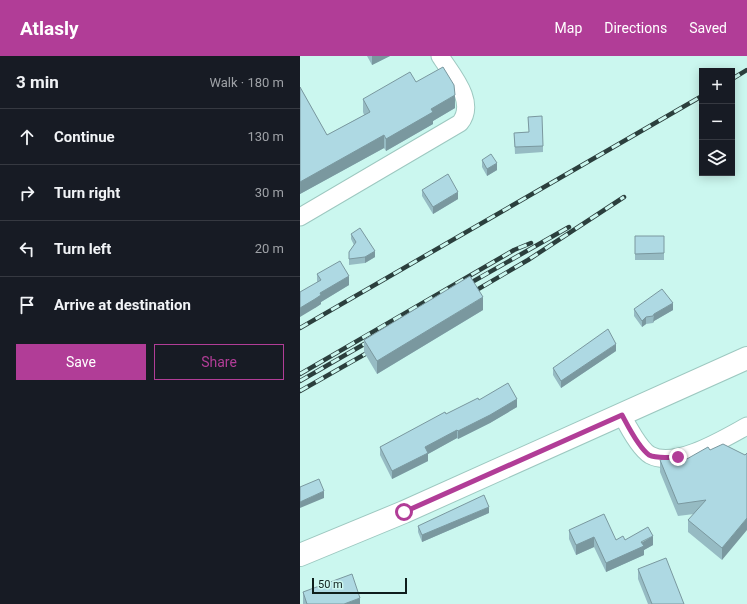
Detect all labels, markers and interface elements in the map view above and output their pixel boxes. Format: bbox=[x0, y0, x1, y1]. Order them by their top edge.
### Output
text: Atlasly bbox=[20, 17, 79, 40]
text: Map bbox=[555, 20, 582, 36]
text: Directions bbox=[604, 20, 667, 36]
text: Saved bbox=[689, 20, 727, 36]
map controls bbox=[699, 68, 735, 176]
button: + bbox=[699, 68, 735, 104]
text: 3 min bbox=[16, 72, 59, 92]
text: Walk · 180 m bbox=[209, 75, 284, 90]
button: − bbox=[699, 104, 735, 140]
icon: ahead bbox=[16, 126, 38, 148]
text: Continue bbox=[54, 128, 115, 146]
text: 130 m bbox=[247, 129, 284, 144]
button: layers bbox=[699, 140, 735, 176]
icon: right bbox=[16, 182, 38, 204]
text: Turn right bbox=[54, 184, 120, 202]
text: 30 m bbox=[255, 185, 284, 200]
icon: left bbox=[16, 238, 38, 260]
text: Turn left bbox=[54, 240, 111, 258]
text: 20 m bbox=[255, 241, 284, 256]
icon: arrive bbox=[16, 294, 38, 316]
text: Arrive at destination bbox=[54, 296, 191, 314]
button: Save bbox=[16, 344, 146, 380]
button: Share bbox=[154, 344, 284, 380]
route end bbox=[669, 448, 687, 466]
route start bbox=[395, 503, 413, 521]
scale bar bbox=[312, 576, 407, 595]
text: 50 m bbox=[318, 578, 343, 591]

